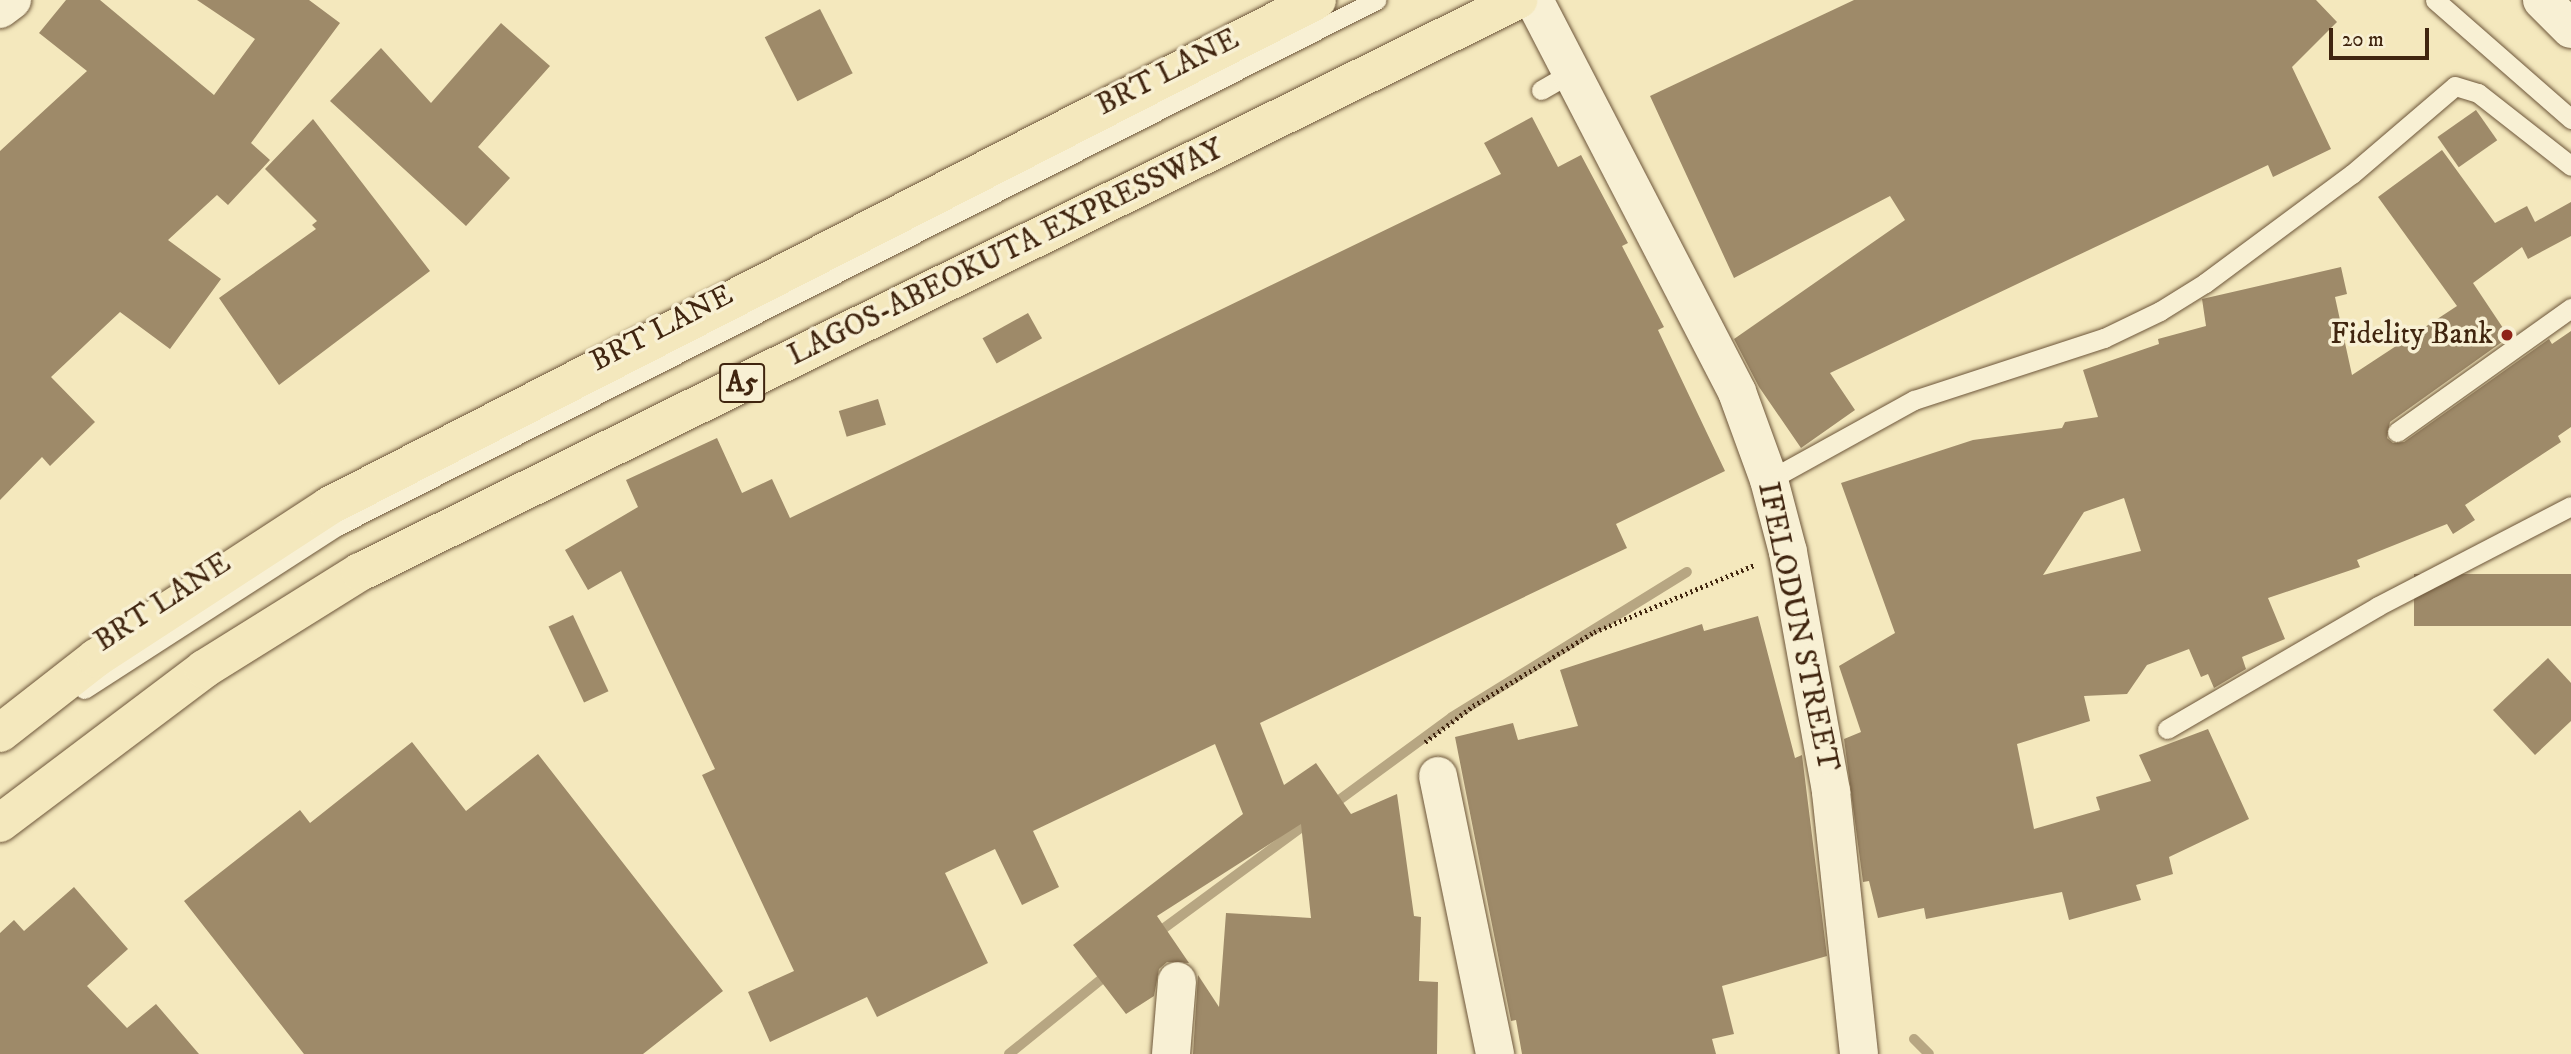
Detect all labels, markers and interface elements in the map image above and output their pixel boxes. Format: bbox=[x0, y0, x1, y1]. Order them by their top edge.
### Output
scale bar bbox=[2333, 14, 2433, 58]
street label: BRT LANE bbox=[1091, 22, 1245, 124]
text: 20 m bbox=[2342, 27, 2384, 53]
street label: LAGOS-ABEOKUTA EXPRESSWAY bbox=[783, 132, 1229, 374]
street label: BRT LANE bbox=[585, 278, 739, 380]
place label: Fidelity Bank bbox=[2330, 317, 2493, 353]
marker: Fidelity Bank bbox=[2499, 327, 2515, 343]
road number: A5 bbox=[718, 358, 766, 408]
street label: IFELODUN STREET bbox=[1749, 479, 1845, 775]
street label: BRT LANE bbox=[88, 546, 238, 660]

